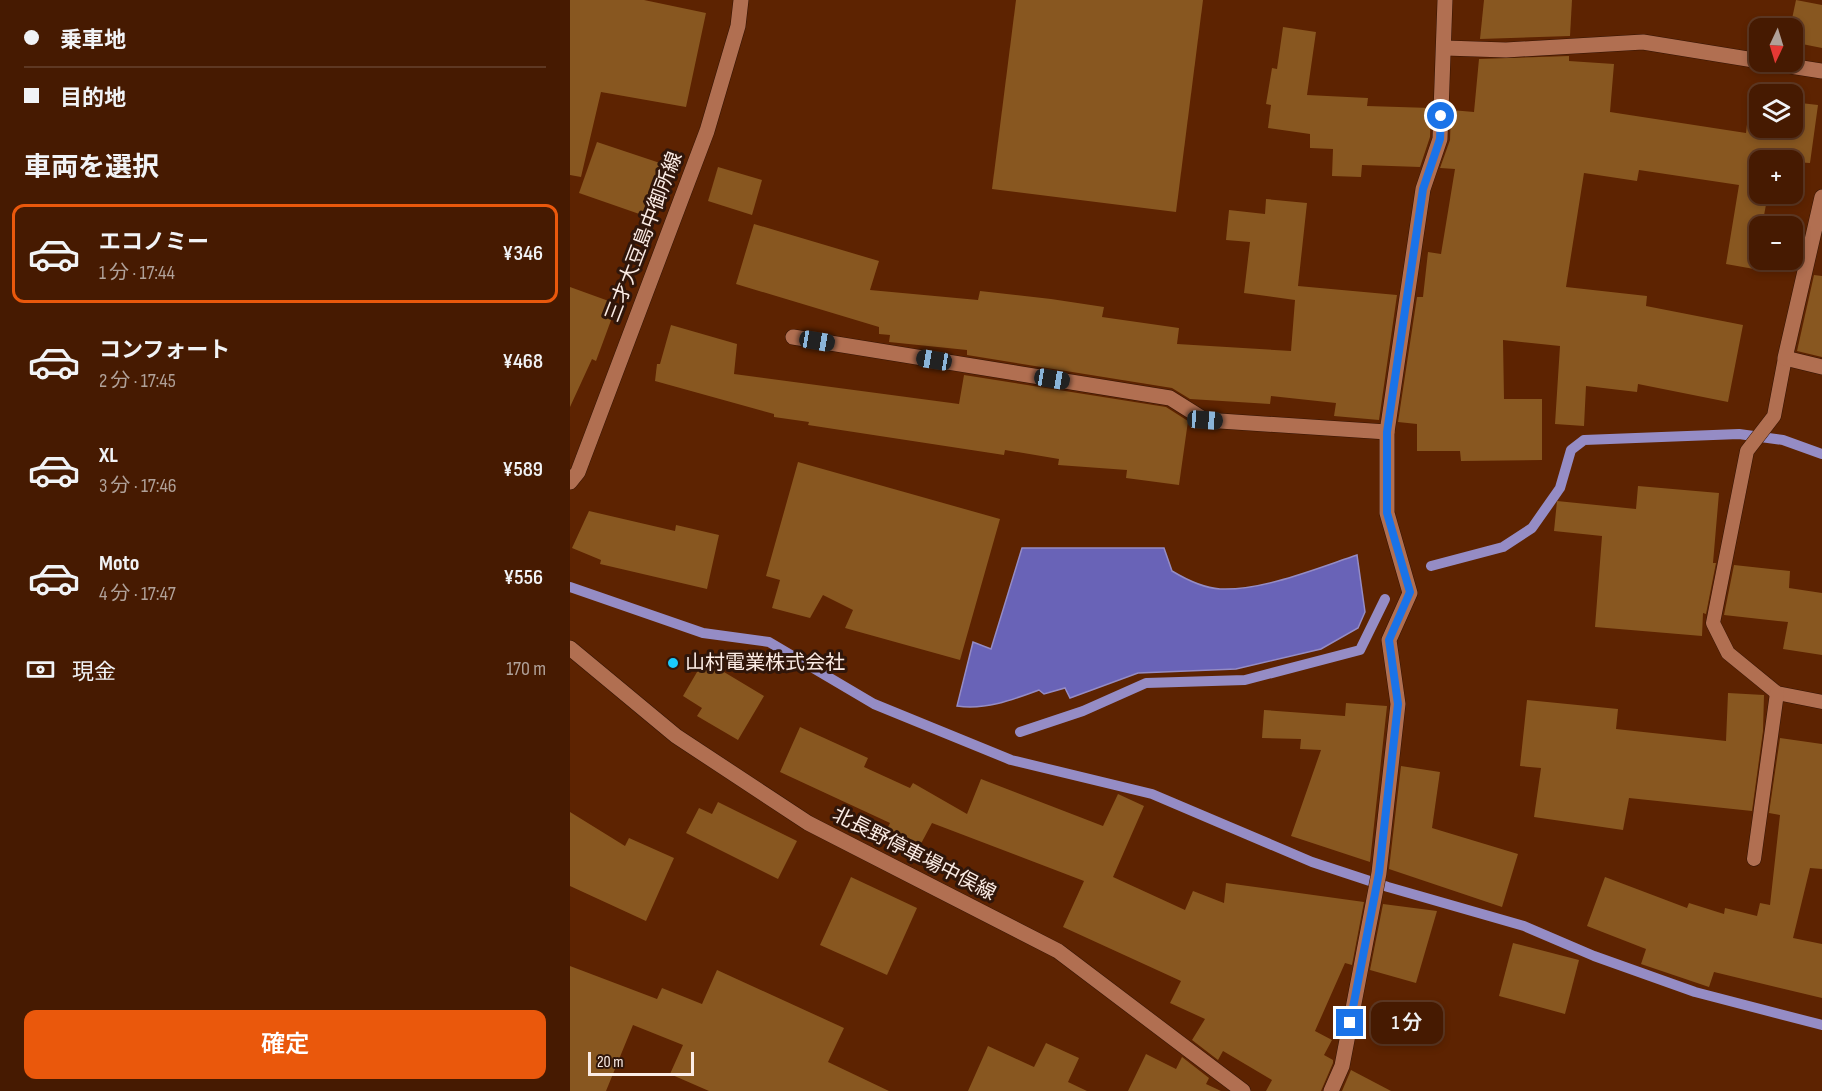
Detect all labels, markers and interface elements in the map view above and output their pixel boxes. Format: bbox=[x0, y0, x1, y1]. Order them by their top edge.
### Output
north arrow bbox=[1749, 18, 1803, 72]
map controls bbox=[1749, 18, 1803, 270]
text: 乗車地 bbox=[60, 27, 126, 54]
button: layers bbox=[1749, 84, 1803, 138]
text: 目的地 bbox=[60, 85, 126, 112]
route start bbox=[1427, 102, 1454, 129]
street label: 三才大豆島中御所線 bbox=[601, 149, 687, 325]
button: + bbox=[1749, 150, 1803, 204]
text: 車両を選択 bbox=[24, 152, 159, 184]
button: − bbox=[1749, 216, 1803, 270]
icon: car bbox=[27, 227, 81, 281]
text: エコノミー bbox=[99, 229, 209, 256]
text: ¥346 bbox=[502, 240, 543, 267]
text: 1 分 · 17:44 bbox=[99, 261, 175, 285]
car bbox=[798, 329, 836, 353]
icon: car bbox=[27, 335, 81, 389]
text: コンフォート bbox=[99, 337, 230, 364]
text: ¥468 bbox=[502, 348, 543, 375]
car bbox=[915, 348, 953, 372]
car bbox=[1033, 367, 1071, 391]
text: 2 分 · 17:45 bbox=[99, 369, 176, 393]
car bbox=[1186, 410, 1224, 430]
text: XL bbox=[99, 442, 118, 469]
icon: car bbox=[27, 443, 81, 497]
text: ¥589 bbox=[502, 456, 543, 483]
text: 3 分 · 17:46 bbox=[99, 474, 177, 498]
text: Moto bbox=[99, 550, 139, 577]
icon: car bbox=[27, 551, 81, 605]
text: ¥556 bbox=[503, 564, 543, 591]
text: 4 分 · 17:47 bbox=[99, 582, 176, 606]
place label: 山村電業株式会社 bbox=[685, 651, 845, 675]
icon: cash bbox=[24, 653, 57, 686]
marker: 山村電業株式会社 bbox=[666, 656, 680, 670]
text: 170 m bbox=[506, 657, 546, 681]
text: 現金 bbox=[72, 659, 116, 686]
street label: 北長野停車場中俣線 bbox=[828, 802, 1000, 906]
callout: 1 分 bbox=[1371, 1002, 1443, 1044]
route end bbox=[1336, 1009, 1363, 1036]
button: 確定 bbox=[24, 1010, 546, 1079]
text: 1 分 bbox=[1392, 1011, 1422, 1035]
scale bar bbox=[588, 1049, 694, 1076]
text: 20 m bbox=[597, 1053, 624, 1072]

